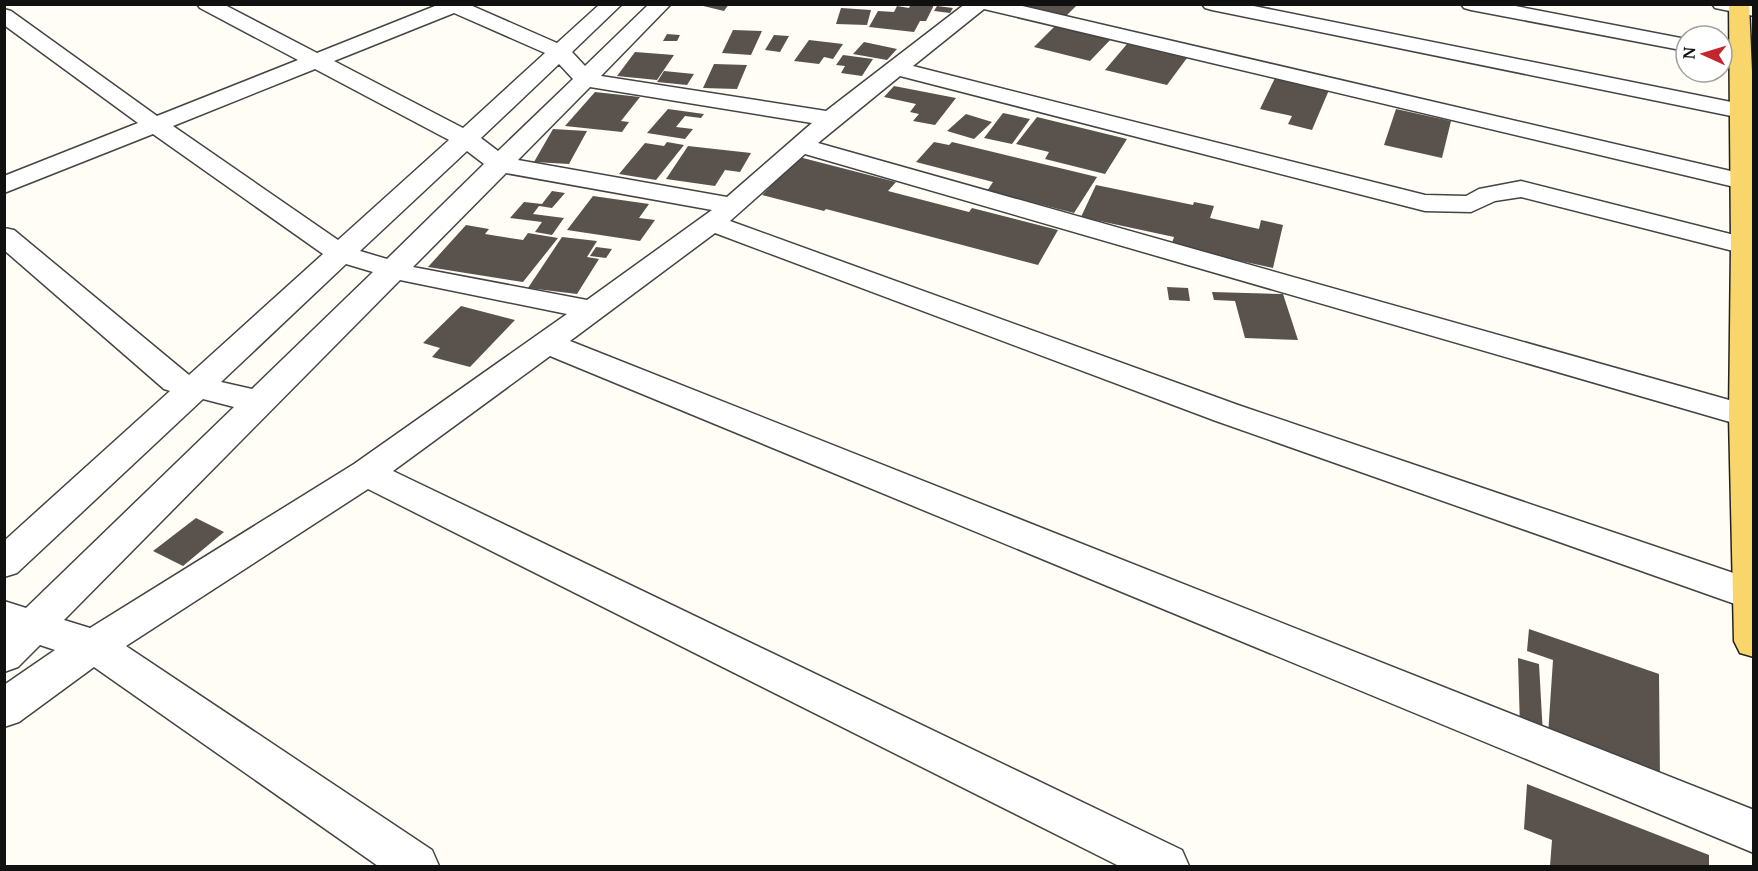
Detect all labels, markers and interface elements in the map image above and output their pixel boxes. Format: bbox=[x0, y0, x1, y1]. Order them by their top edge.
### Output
north arrow bbox=[1674, 24, 1734, 84]
text: N bbox=[1678, 46, 1700, 60]

